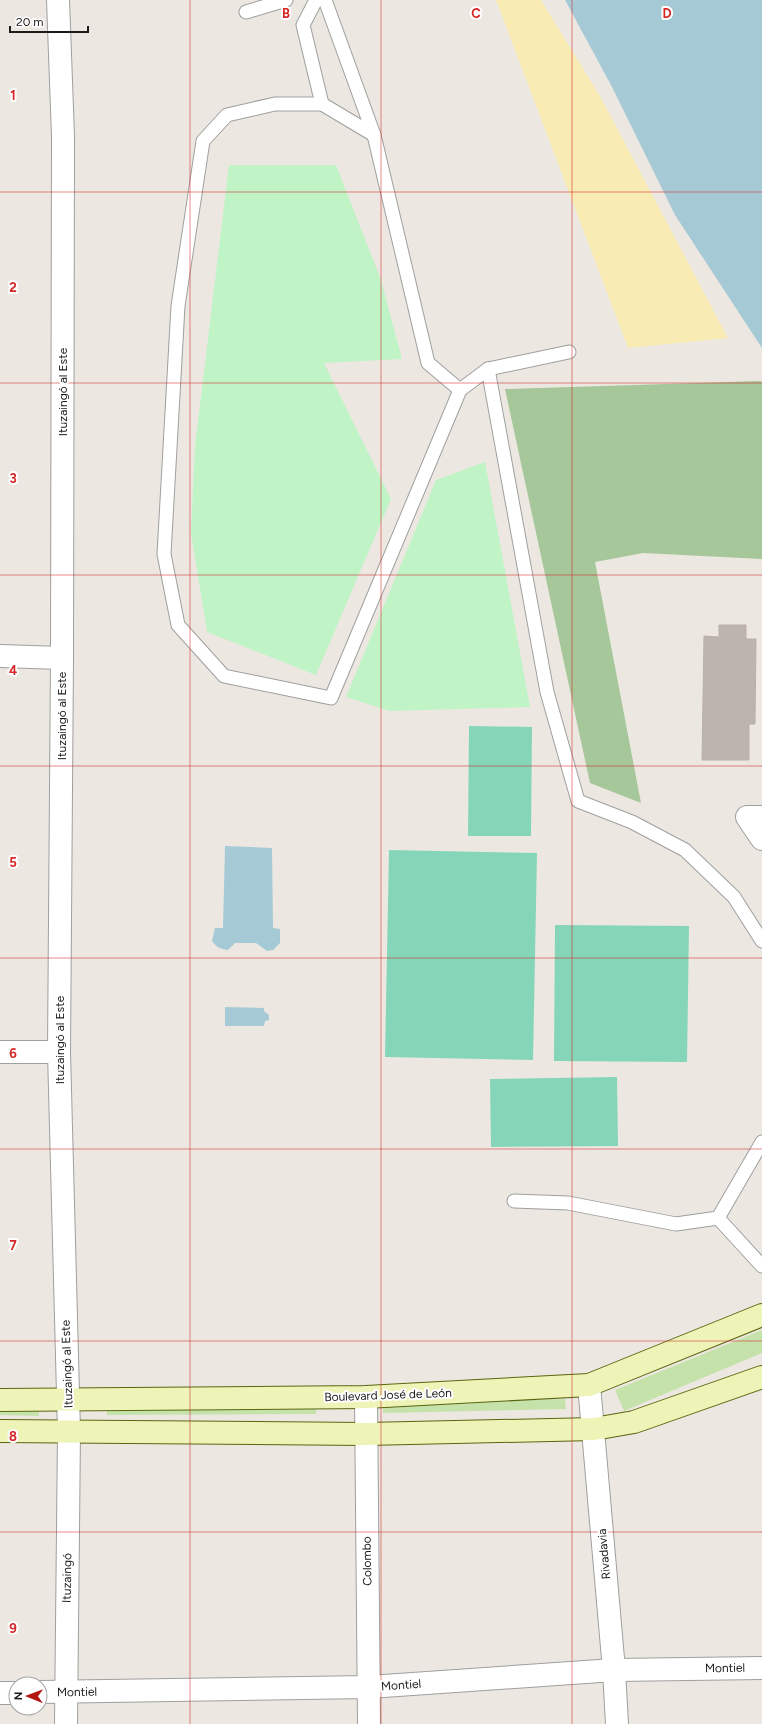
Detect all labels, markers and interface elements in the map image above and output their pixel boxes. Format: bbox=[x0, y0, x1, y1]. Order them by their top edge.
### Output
text: B bbox=[282, 6, 290, 21]
text: C bbox=[471, 6, 481, 21]
text: D bbox=[662, 6, 672, 21]
scale bar bbox=[10, 8, 88, 34]
text: 20 m bbox=[16, 15, 44, 29]
text: 1 bbox=[10, 88, 16, 103]
text: 2 bbox=[9, 280, 17, 295]
street label: Ituzaingó al Este bbox=[56, 347, 70, 436]
text: 3 bbox=[9, 471, 17, 486]
text: 4 bbox=[9, 663, 17, 678]
street label: Ituzaingó al Este bbox=[55, 671, 69, 760]
text: 5 bbox=[9, 855, 17, 870]
street label: Ituzaingó al Este bbox=[53, 995, 67, 1084]
text: 6 bbox=[9, 1046, 17, 1061]
text: 7 bbox=[9, 1238, 17, 1253]
street label: Ituzaingó al Este bbox=[58, 1319, 76, 1408]
street label: Boulevard José de León bbox=[324, 1386, 452, 1404]
text: 8 bbox=[9, 1429, 17, 1444]
street label: Rivadavia bbox=[595, 1528, 613, 1580]
street label: Colombo bbox=[360, 1536, 374, 1586]
street label: Ituzaingó bbox=[60, 1553, 74, 1603]
text: 9 bbox=[9, 1621, 17, 1636]
street label: Montiel bbox=[705, 1661, 745, 1675]
north arrow bbox=[8, 1676, 48, 1716]
street label: Montiel bbox=[380, 1677, 422, 1693]
street label: Montiel bbox=[57, 1685, 97, 1699]
text: N bbox=[12, 1691, 25, 1700]

